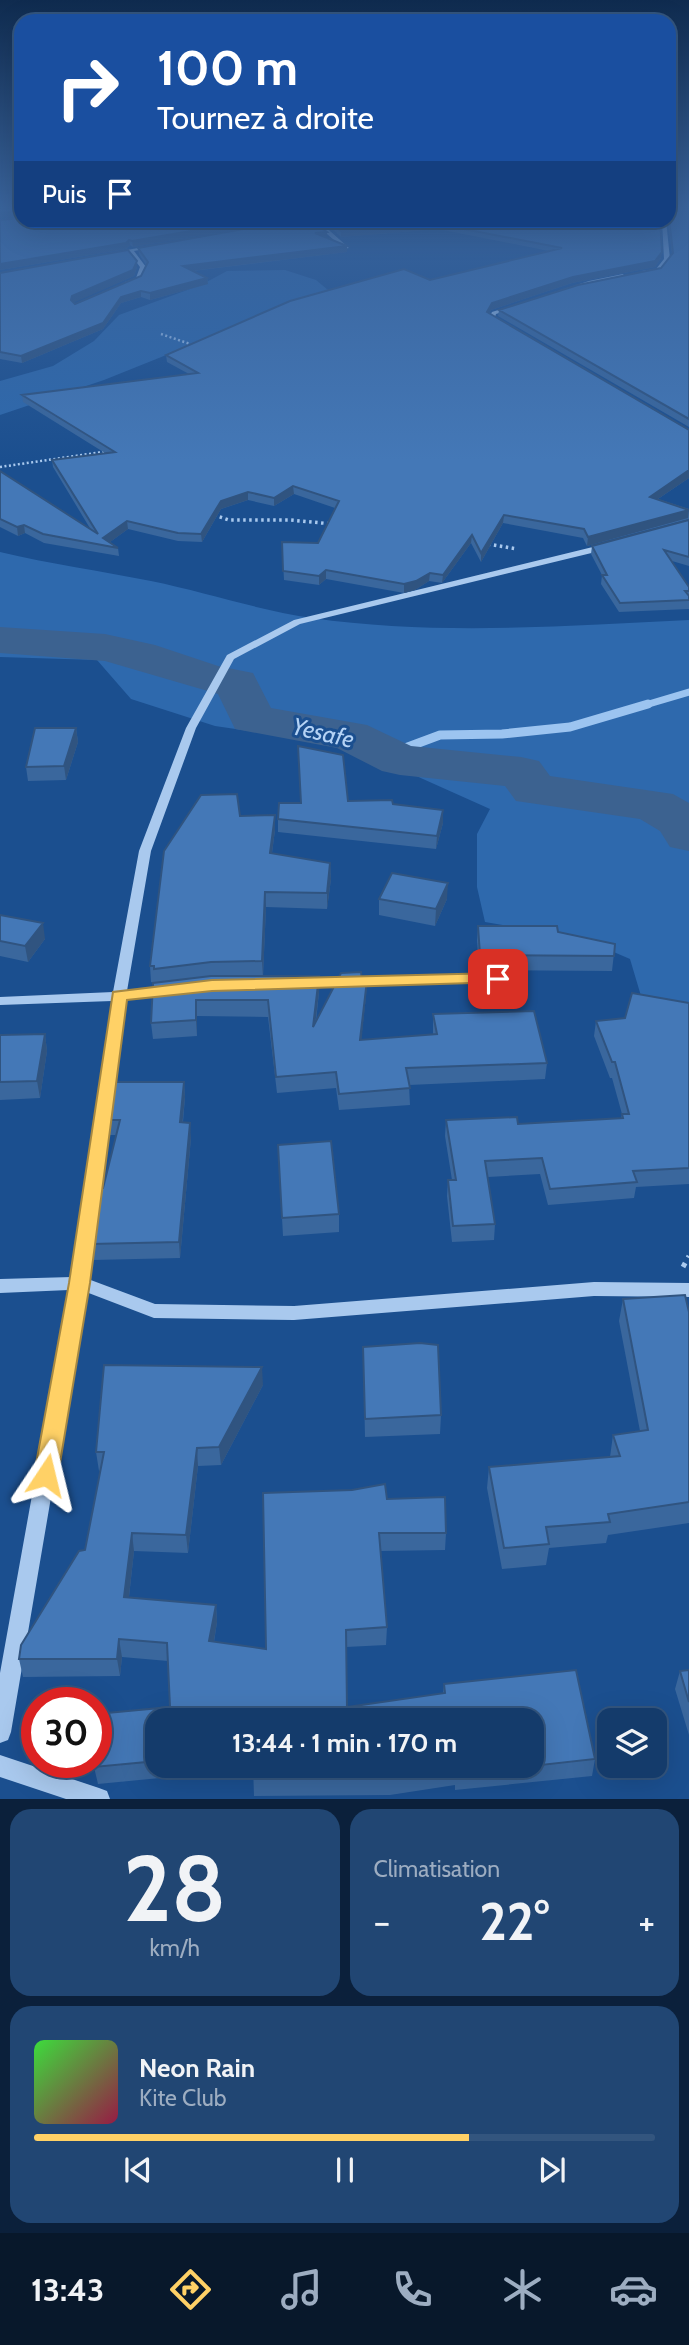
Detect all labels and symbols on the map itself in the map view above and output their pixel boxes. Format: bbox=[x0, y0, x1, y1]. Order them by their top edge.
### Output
water label: Yesafe bbox=[289, 711, 357, 754]
pin bbox=[468, 949, 528, 1009]
position arrow bbox=[9, 1438, 83, 1512]
speed limit sign: 30 bbox=[21, 1687, 112, 1778]

